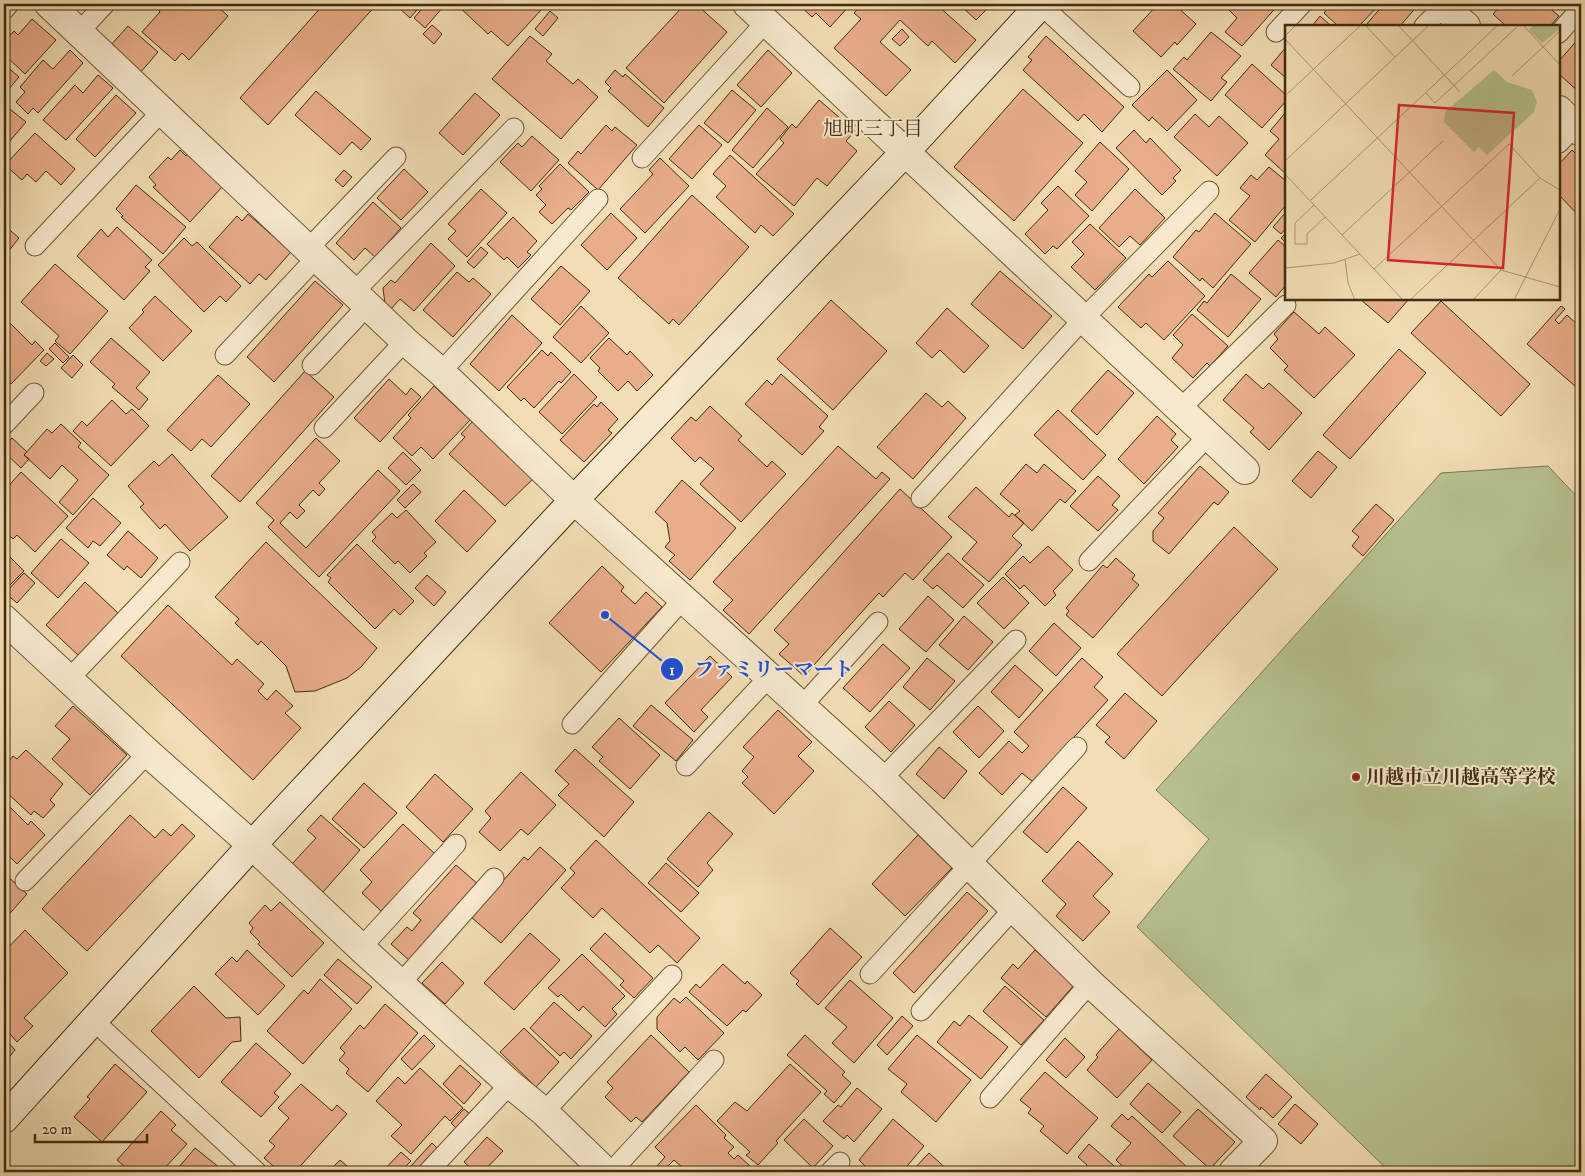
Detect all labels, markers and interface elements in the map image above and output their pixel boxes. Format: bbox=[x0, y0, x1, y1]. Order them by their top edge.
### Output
inset map bbox=[1285, 25, 1560, 300]
district label: 旭町三丁目 bbox=[823, 117, 923, 142]
callout: ファミリーマート bbox=[659, 652, 864, 687]
text: ファミリーマート bbox=[694, 658, 854, 683]
text: 1 bbox=[669, 661, 675, 680]
place label: 川越市立川越高等学校 bbox=[1366, 766, 1556, 789]
marker: 川越市立川越高等学校 bbox=[1350, 771, 1362, 783]
scale bar bbox=[35, 1111, 148, 1143]
text: 20 m bbox=[42, 1120, 72, 1139]

